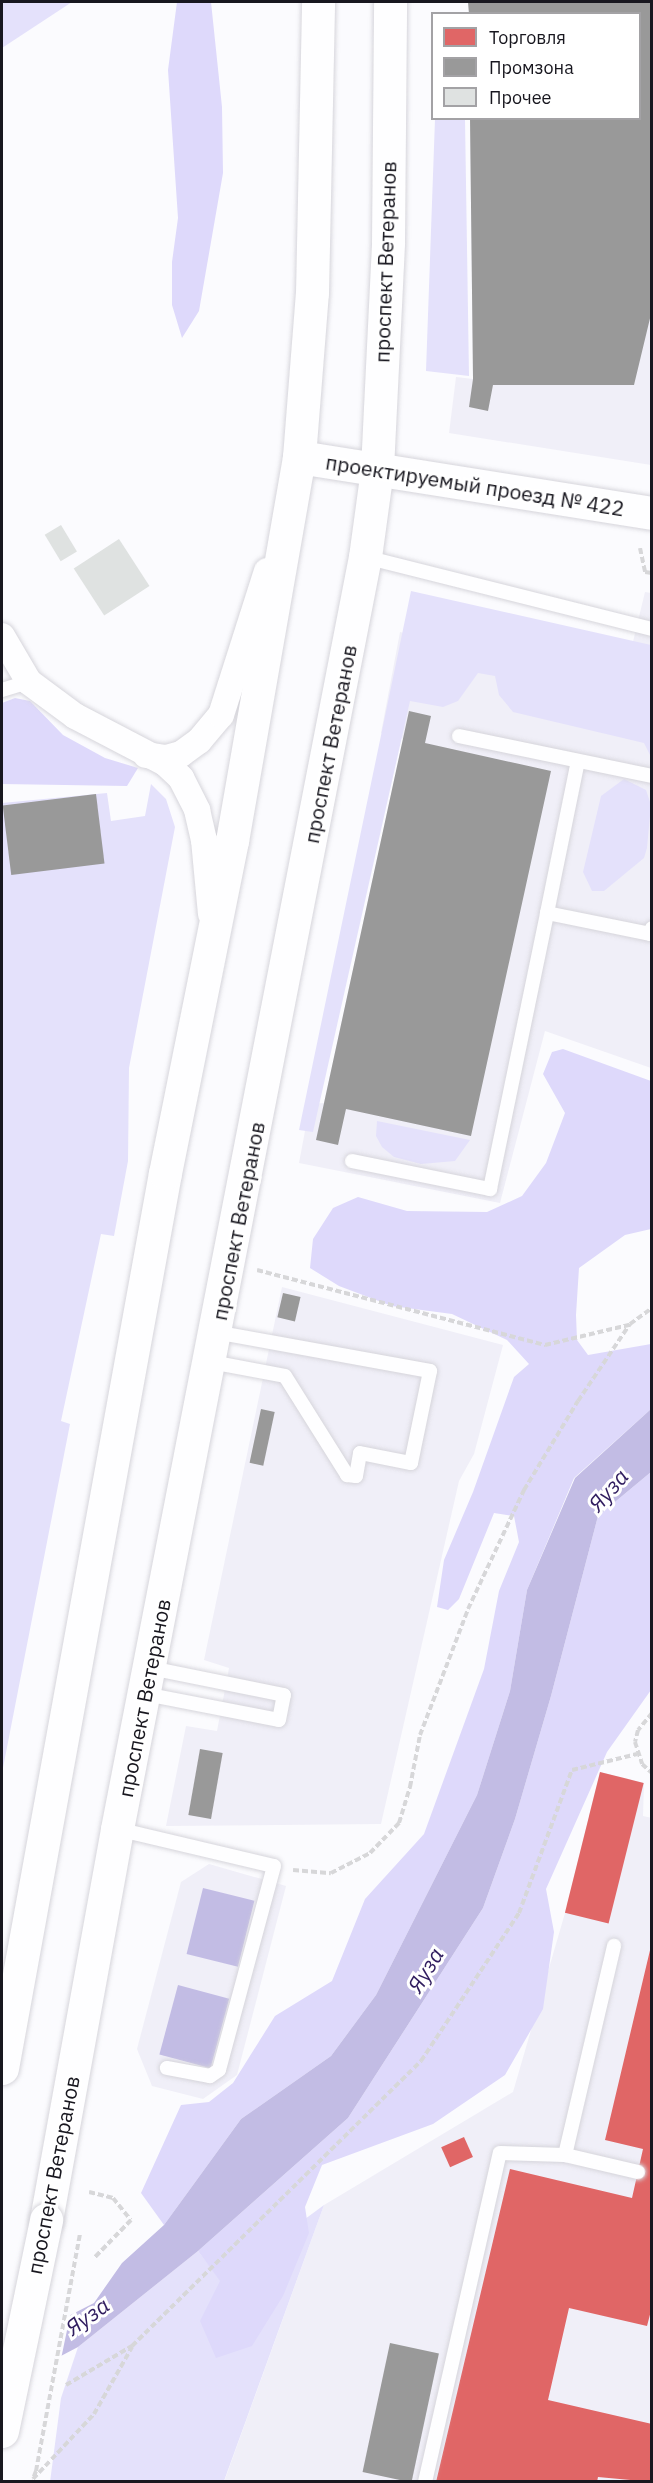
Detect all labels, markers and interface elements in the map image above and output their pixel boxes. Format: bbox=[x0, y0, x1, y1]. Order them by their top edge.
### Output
legend bbox=[431, 12, 641, 120]
text: Торговля bbox=[489, 26, 566, 49]
text: Промзона bbox=[489, 56, 574, 79]
text: Прочее bbox=[489, 86, 551, 109]
street label: проспект Ветеранов bbox=[369, 161, 401, 363]
street label: проектируемый проезд № 422 bbox=[324, 449, 626, 521]
street label: проспект Ветеранов bbox=[298, 643, 362, 845]
street label: проспект Ветеранов bbox=[206, 1120, 270, 1322]
water label: Яуза bbox=[582, 1463, 634, 1517]
street label: проспект Ветеранов bbox=[112, 1597, 176, 1799]
water label: Яуза bbox=[401, 1943, 449, 1997]
street label: проспект Ветеранов bbox=[21, 2074, 85, 2276]
water label: Яуза bbox=[60, 2291, 114, 2341]

